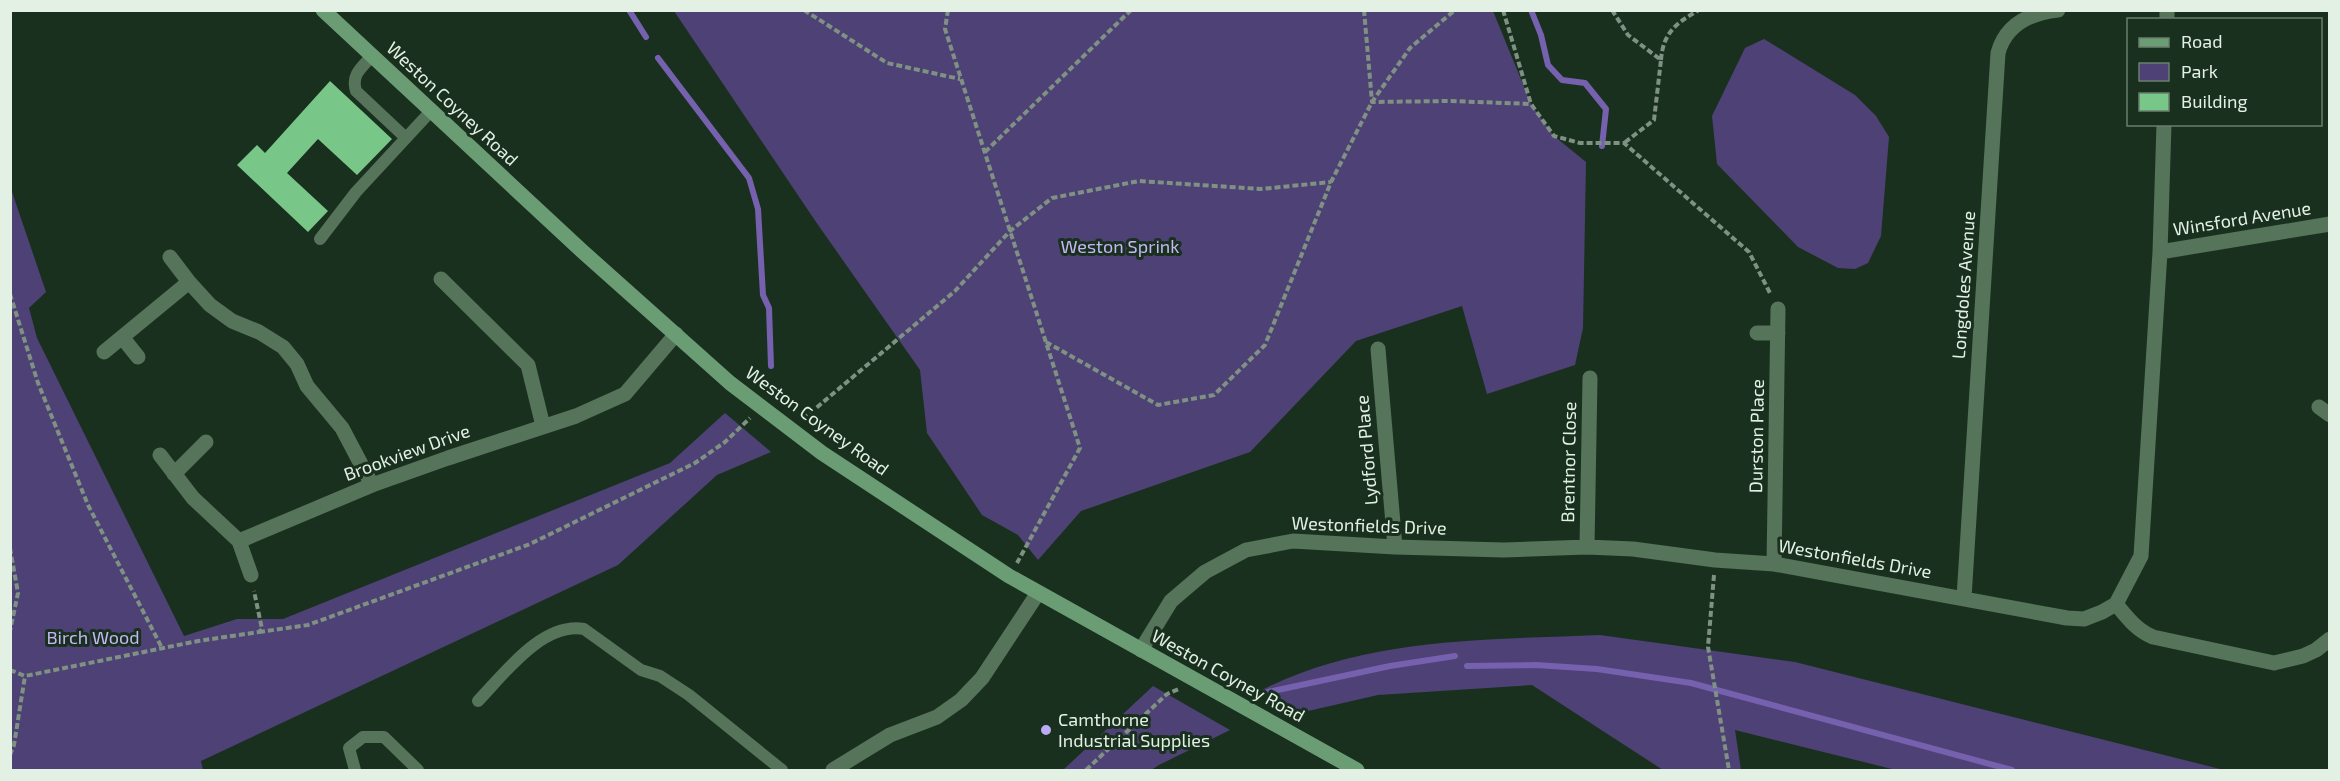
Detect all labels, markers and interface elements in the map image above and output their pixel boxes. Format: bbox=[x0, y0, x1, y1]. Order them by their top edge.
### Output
legend bbox=[2127, 18, 2322, 126]
text: Road bbox=[2181, 30, 2222, 52]
street label: Weston Coyney Road bbox=[382, 37, 523, 170]
text: Park bbox=[2181, 60, 2218, 82]
text: Building bbox=[2181, 90, 2248, 112]
street label: Winsford Avenue bbox=[2171, 196, 2312, 240]
street label: Longdoles Avenue bbox=[1947, 210, 1979, 360]
park label: Weston Sprink bbox=[1061, 235, 1179, 257]
street label: Weston Coyney Road bbox=[742, 361, 893, 480]
street label: Durston Place bbox=[1744, 379, 1768, 493]
street label: Lydford Place bbox=[1350, 394, 1382, 506]
street label: Brentnor Close bbox=[1556, 401, 1580, 523]
street label: Brookview Drive bbox=[341, 419, 473, 485]
street label: Westonfields Drive bbox=[1291, 511, 1447, 539]
street label: Westonfields Drive bbox=[1777, 534, 1934, 582]
street label: Weston Coyney Road bbox=[1148, 624, 1309, 726]
park label: Birch Wood bbox=[46, 626, 140, 648]
place label: Camthorne Industrial Supplies bbox=[1058, 708, 1210, 751]
marker: Camthorne Industrial Supplies bbox=[1039, 723, 1053, 737]

